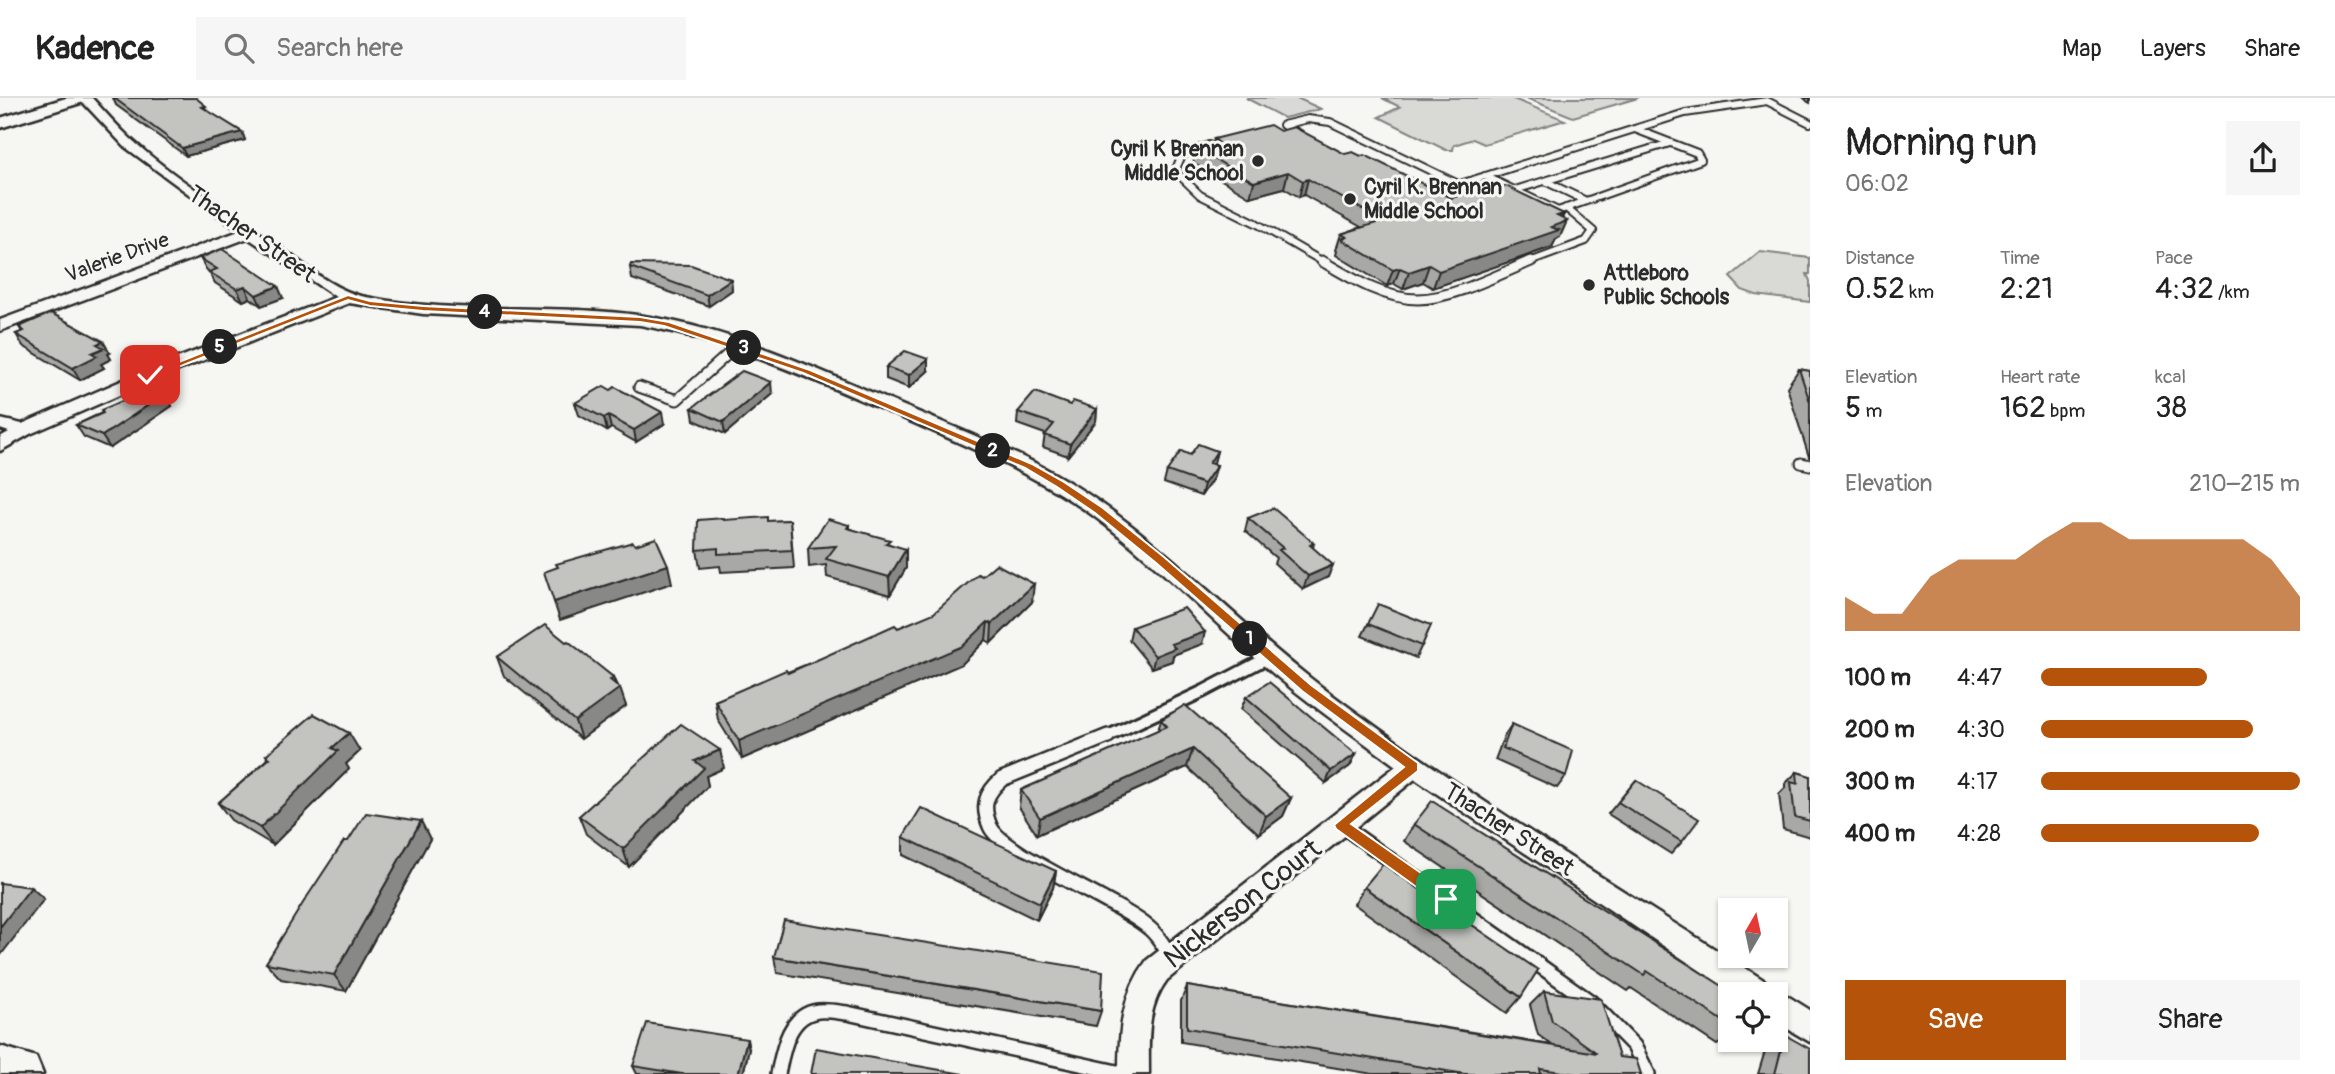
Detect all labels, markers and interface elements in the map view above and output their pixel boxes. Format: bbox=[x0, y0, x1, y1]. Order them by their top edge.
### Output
search box bbox=[196, 17, 686, 80]
text: Kadence bbox=[35, 28, 154, 69]
icon: search bbox=[220, 29, 258, 67]
text: Search here bbox=[276, 32, 403, 64]
text: Map bbox=[2062, 34, 2102, 63]
text: Layers bbox=[2140, 34, 2206, 63]
text: Share bbox=[2244, 34, 2300, 63]
text: Morning run bbox=[1845, 119, 2037, 167]
button: share bbox=[2226, 121, 2300, 195]
place label: Cyril K Brennan Middle School bbox=[1110, 136, 1244, 187]
marker: Cyril K Brennan Middle School bbox=[1250, 153, 1266, 169]
text: 06:02 bbox=[1845, 169, 1909, 198]
place label: Cyril K. Brennan Middle School bbox=[1364, 174, 1502, 225]
street label: Thacher Street bbox=[182, 180, 322, 289]
marker: Cyril K. Brennan Middle School bbox=[1342, 191, 1358, 207]
street label: Valerie Drive bbox=[61, 226, 173, 289]
text: Distance bbox=[1845, 246, 1914, 270]
text: Time bbox=[2000, 246, 2040, 270]
text: Pace bbox=[2155, 246, 2193, 270]
place label: Attleboro Public Schools bbox=[1603, 260, 1730, 311]
text: 0.52 bbox=[1845, 270, 1905, 307]
text: 2:21 bbox=[2000, 270, 2053, 307]
text: 4:32 bbox=[2155, 270, 2214, 307]
marker: Attleboro Public Schools bbox=[1581, 277, 1597, 293]
text: km bbox=[1905, 280, 1934, 304]
text: /km bbox=[2214, 280, 2250, 304]
pin: 4 bbox=[468, 294, 503, 330]
text: 4 bbox=[479, 299, 490, 323]
pin: 5 bbox=[202, 330, 238, 364]
pin: 3 bbox=[726, 330, 762, 366]
text: 5 bbox=[214, 334, 225, 358]
text: 3 bbox=[738, 335, 749, 359]
pin bbox=[120, 345, 180, 405]
icon: check bbox=[131, 356, 169, 394]
text: Elevation bbox=[1845, 365, 1917, 389]
text: Heart rate bbox=[2000, 365, 2080, 389]
text: kcal bbox=[2155, 365, 2186, 389]
text: 5 bbox=[1845, 389, 1861, 426]
text: 162 bbox=[2000, 389, 2046, 426]
text: 38 bbox=[2155, 389, 2187, 426]
text: m bbox=[1861, 399, 1882, 423]
text: bpm bbox=[2046, 399, 2085, 423]
pin: 2 bbox=[976, 434, 1010, 468]
text: 2 bbox=[987, 438, 998, 462]
text: Elevation bbox=[1845, 469, 1933, 498]
text: 210–215 m bbox=[2189, 469, 2300, 498]
pin: 1 bbox=[1232, 622, 1268, 656]
text: 1 bbox=[1246, 626, 1253, 650]
text: 100 m bbox=[1845, 663, 1911, 692]
text: 4:47 bbox=[1957, 663, 2002, 692]
text: 200 m bbox=[1845, 715, 1915, 744]
text: 4:30 bbox=[1957, 715, 2005, 744]
text: 300 m bbox=[1845, 767, 1915, 796]
text: 4:17 bbox=[1957, 767, 1998, 796]
street label: Thacher Street bbox=[1438, 776, 1580, 883]
text: 400 m bbox=[1845, 819, 1915, 848]
text: 4:28 bbox=[1957, 819, 2001, 848]
street label: Nickerson Court bbox=[1157, 831, 1329, 977]
pin bbox=[1416, 869, 1476, 929]
icon: arrive bbox=[1427, 880, 1465, 918]
north arrow bbox=[1718, 898, 1788, 968]
map controls bbox=[1718, 898, 1788, 1052]
button: Save bbox=[1845, 980, 2066, 1060]
button: Share bbox=[2080, 980, 2300, 1060]
button: locate bbox=[1718, 982, 1788, 1052]

